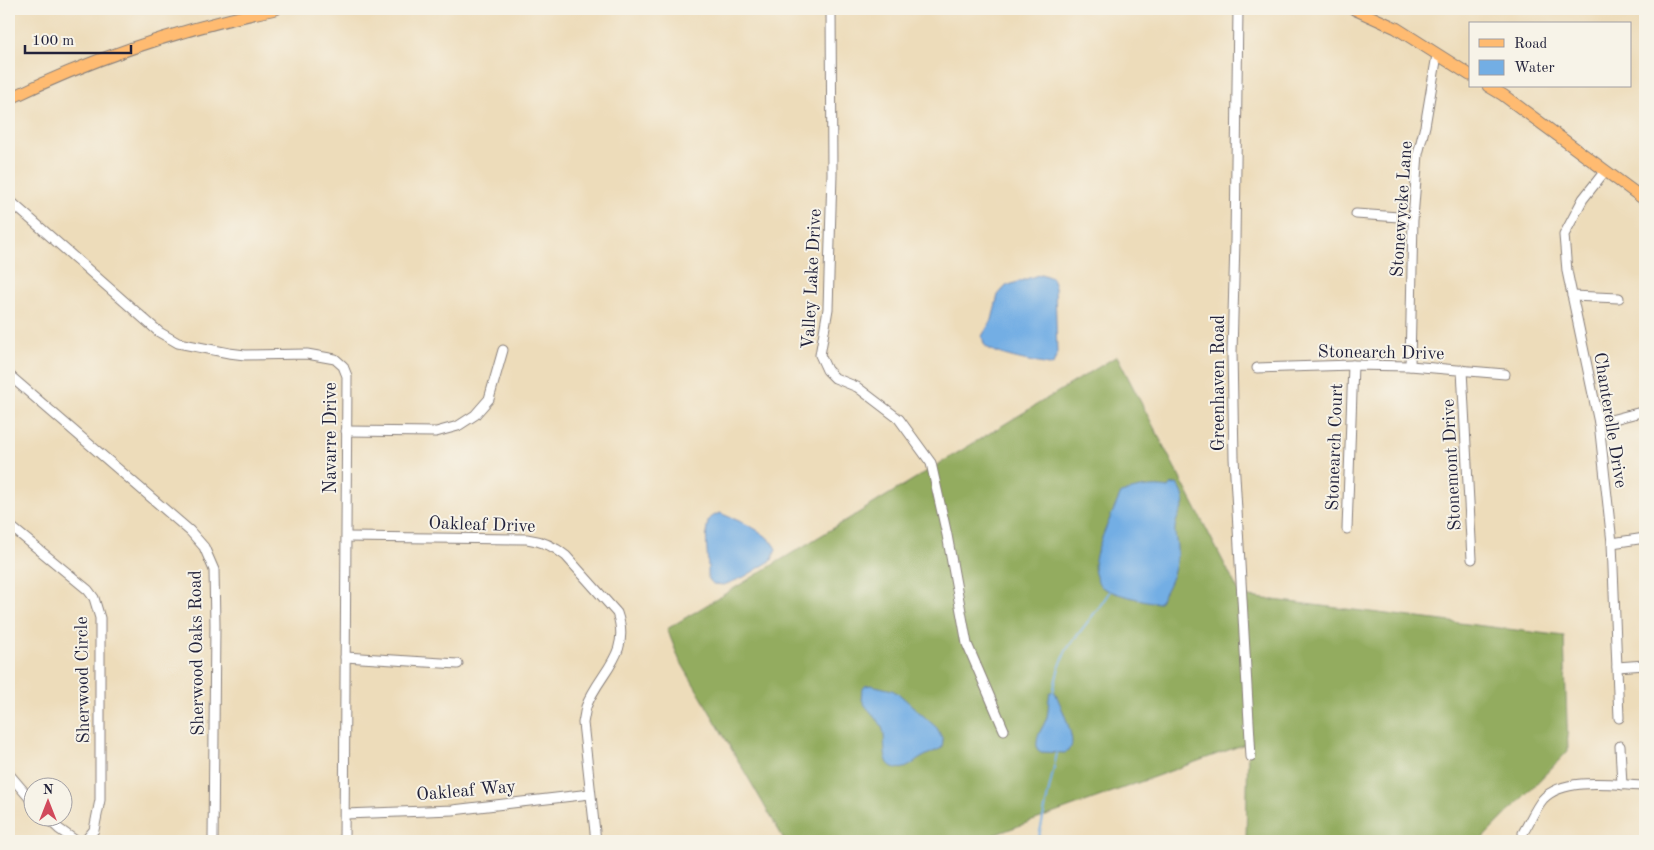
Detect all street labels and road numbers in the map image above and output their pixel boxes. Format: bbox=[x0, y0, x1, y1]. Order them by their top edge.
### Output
street label: Stonewycke Lane bbox=[1388, 140, 1416, 278]
street label: Valley Lake Drive bbox=[799, 208, 825, 350]
street label: Greenhaven Road bbox=[1210, 315, 1228, 451]
street label: Stonearch Drive bbox=[1318, 343, 1444, 363]
street label: Chanterelle Drive bbox=[1590, 351, 1630, 489]
street label: Navarre Drive bbox=[322, 382, 340, 494]
street label: Stonearch Court bbox=[1324, 383, 1346, 511]
street label: Stonemont Drive bbox=[1440, 399, 1464, 531]
street label: Oakleaf Drive bbox=[428, 514, 536, 536]
street label: Sherwood Oaks Road bbox=[187, 570, 207, 736]
street label: Sherwood Circle bbox=[73, 616, 93, 744]
street label: Oakleaf Way bbox=[416, 778, 517, 804]

